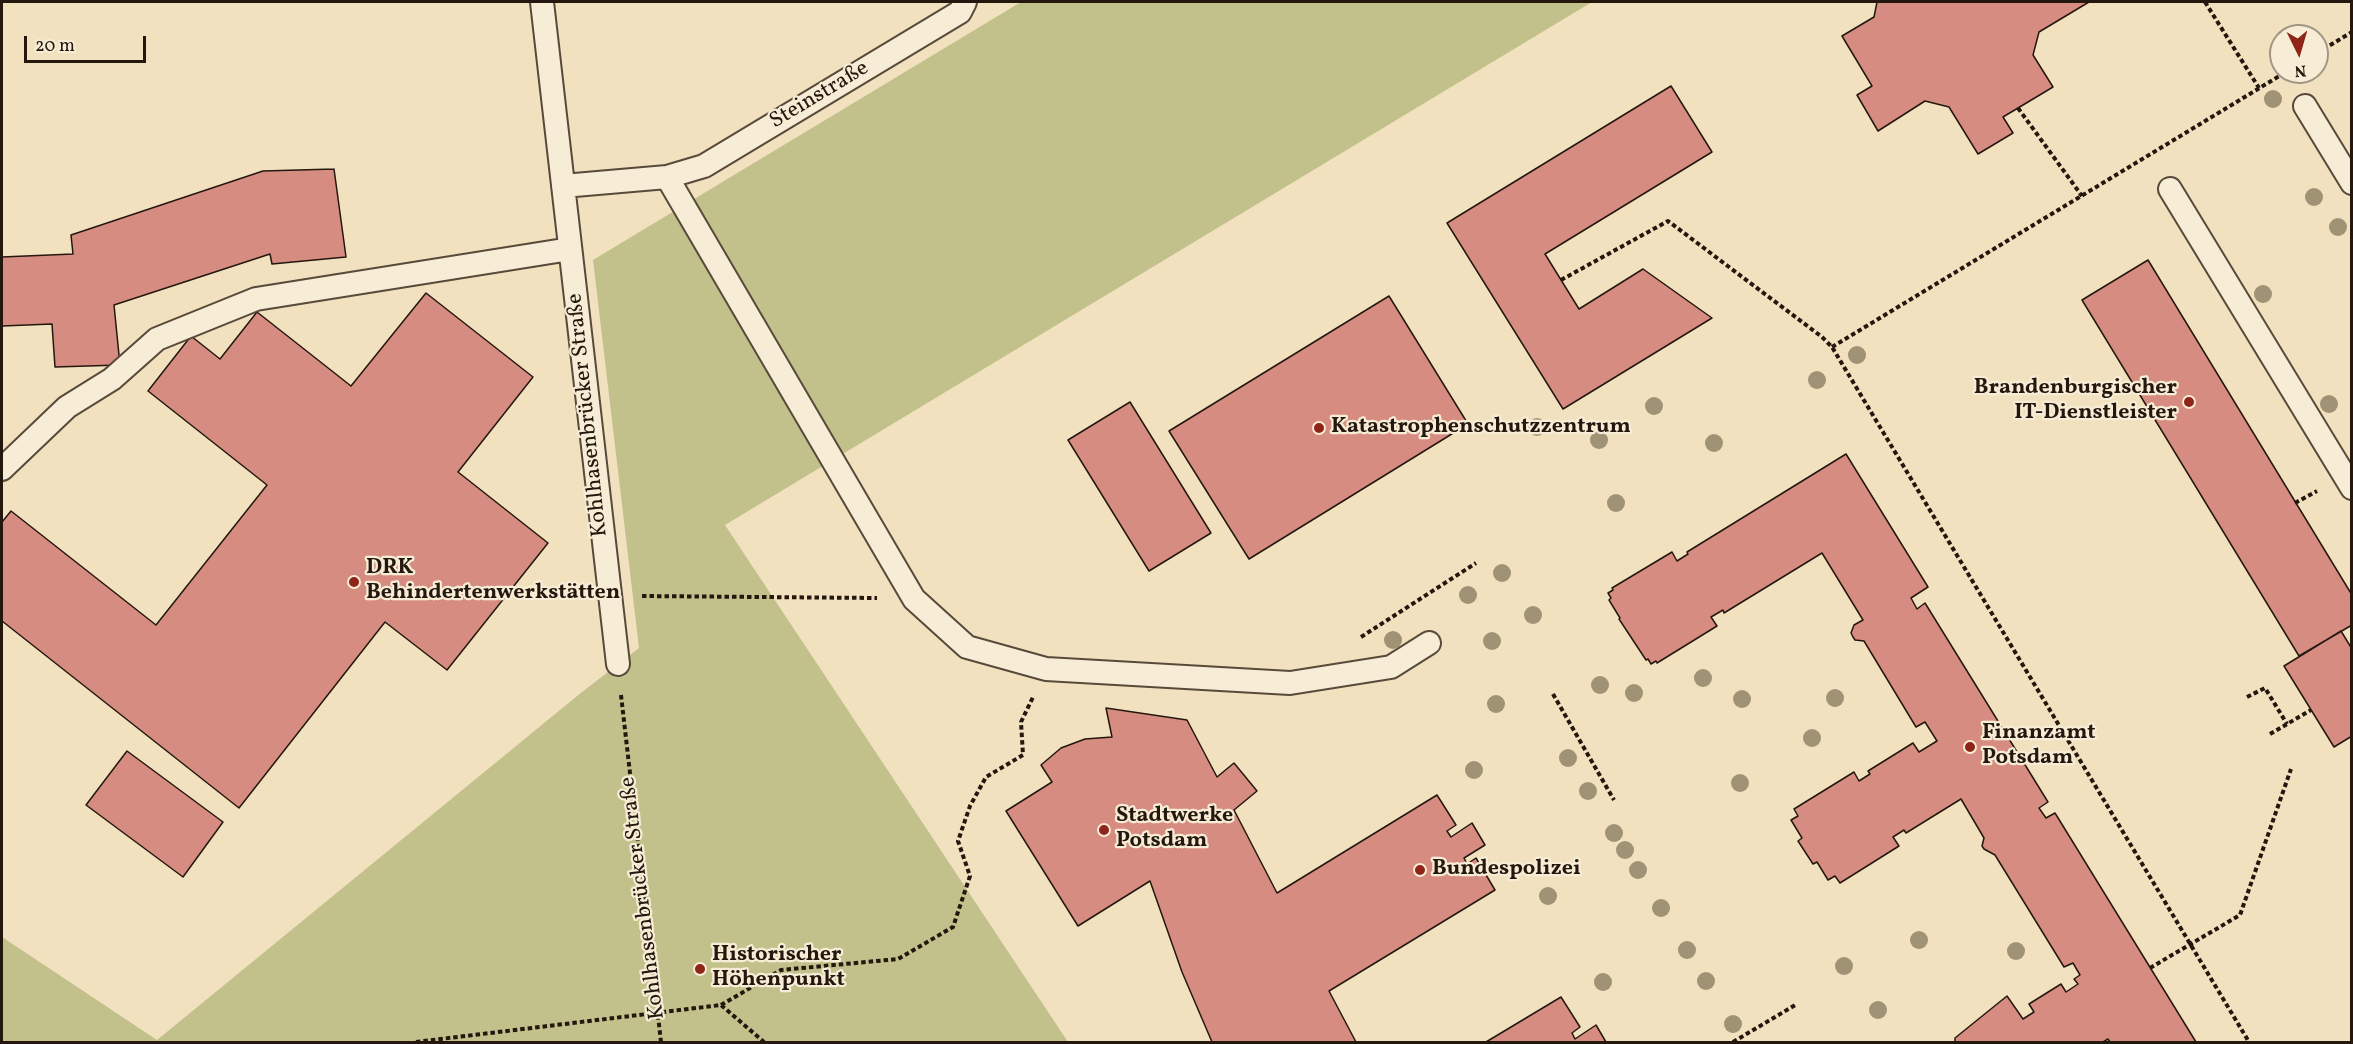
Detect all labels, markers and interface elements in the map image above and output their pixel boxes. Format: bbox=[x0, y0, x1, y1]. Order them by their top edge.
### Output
scale bar bbox=[27, 24, 148, 62]
north arrow bbox=[2269, 24, 2329, 84]
text: 20 m bbox=[35, 34, 75, 59]
street label: Steinstraße bbox=[766, 56, 874, 136]
text: N bbox=[2294, 58, 2307, 81]
street label: Kohlhasenbrücker Straße bbox=[563, 292, 615, 538]
place label: Brandenburgischer IT-Dienstleister bbox=[1974, 376, 2177, 428]
marker: Brandenburgischer IT-Dienstleister bbox=[2182, 395, 2196, 409]
place label: Katastrophenschutzzentrum bbox=[1331, 415, 1631, 441]
marker: Katastrophenschutzzentrum bbox=[1312, 421, 1326, 435]
place label: DRK Behindertenwerkstätten bbox=[366, 556, 620, 608]
marker: DRK Behindertenwerkstätten bbox=[347, 575, 361, 589]
place label: Finanzamt Potsdam bbox=[1982, 721, 2096, 772]
marker: Finanzamt Potsdam bbox=[1963, 740, 1977, 754]
street label: Kohlhasenbrücker Straße bbox=[616, 775, 672, 1021]
place label: Stadtwerke Potsdam bbox=[1116, 804, 1233, 855]
marker: Stadtwerke Potsdam bbox=[1097, 823, 1111, 837]
place label: Bundespolizei bbox=[1432, 857, 1581, 883]
marker: Bundespolizei bbox=[1413, 863, 1427, 877]
place label: Historischer Höhenpunkt bbox=[712, 943, 845, 994]
marker: Historischer Höhenpunkt bbox=[693, 962, 707, 976]

